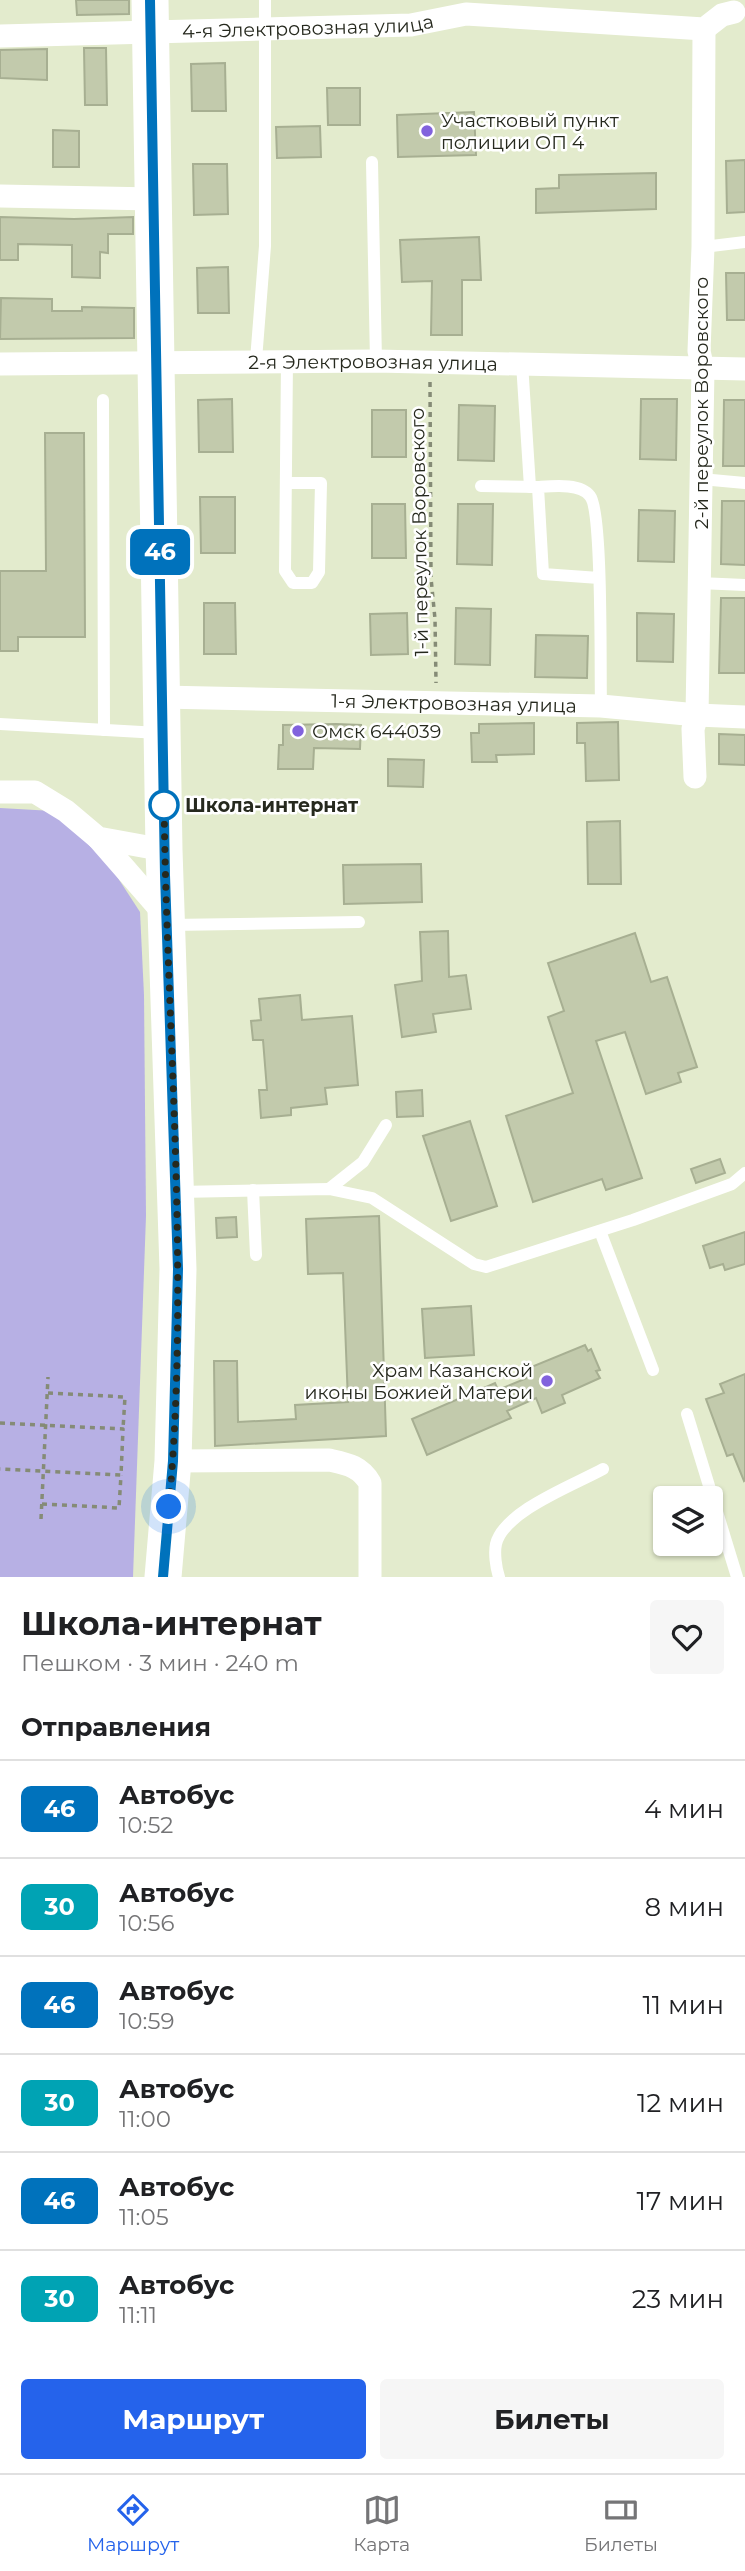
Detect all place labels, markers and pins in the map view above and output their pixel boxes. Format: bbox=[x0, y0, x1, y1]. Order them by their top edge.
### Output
place label: Участковый пункт полиции ОП 4 bbox=[441, 109, 619, 154]
marker: Участковый пункт полиции ОП 4 bbox=[419, 123, 435, 139]
place label: Омск 644039 bbox=[312, 720, 441, 743]
marker: Омск 644039 bbox=[290, 723, 306, 739]
marker: Школа-интернат bbox=[149, 790, 179, 820]
place label: Школа-интернат bbox=[185, 794, 359, 817]
place label: Храм Казанской иконы Божией Матери bbox=[305, 1359, 533, 1404]
marker: Храм Казанской иконы Божией Матери bbox=[539, 1373, 555, 1389]

